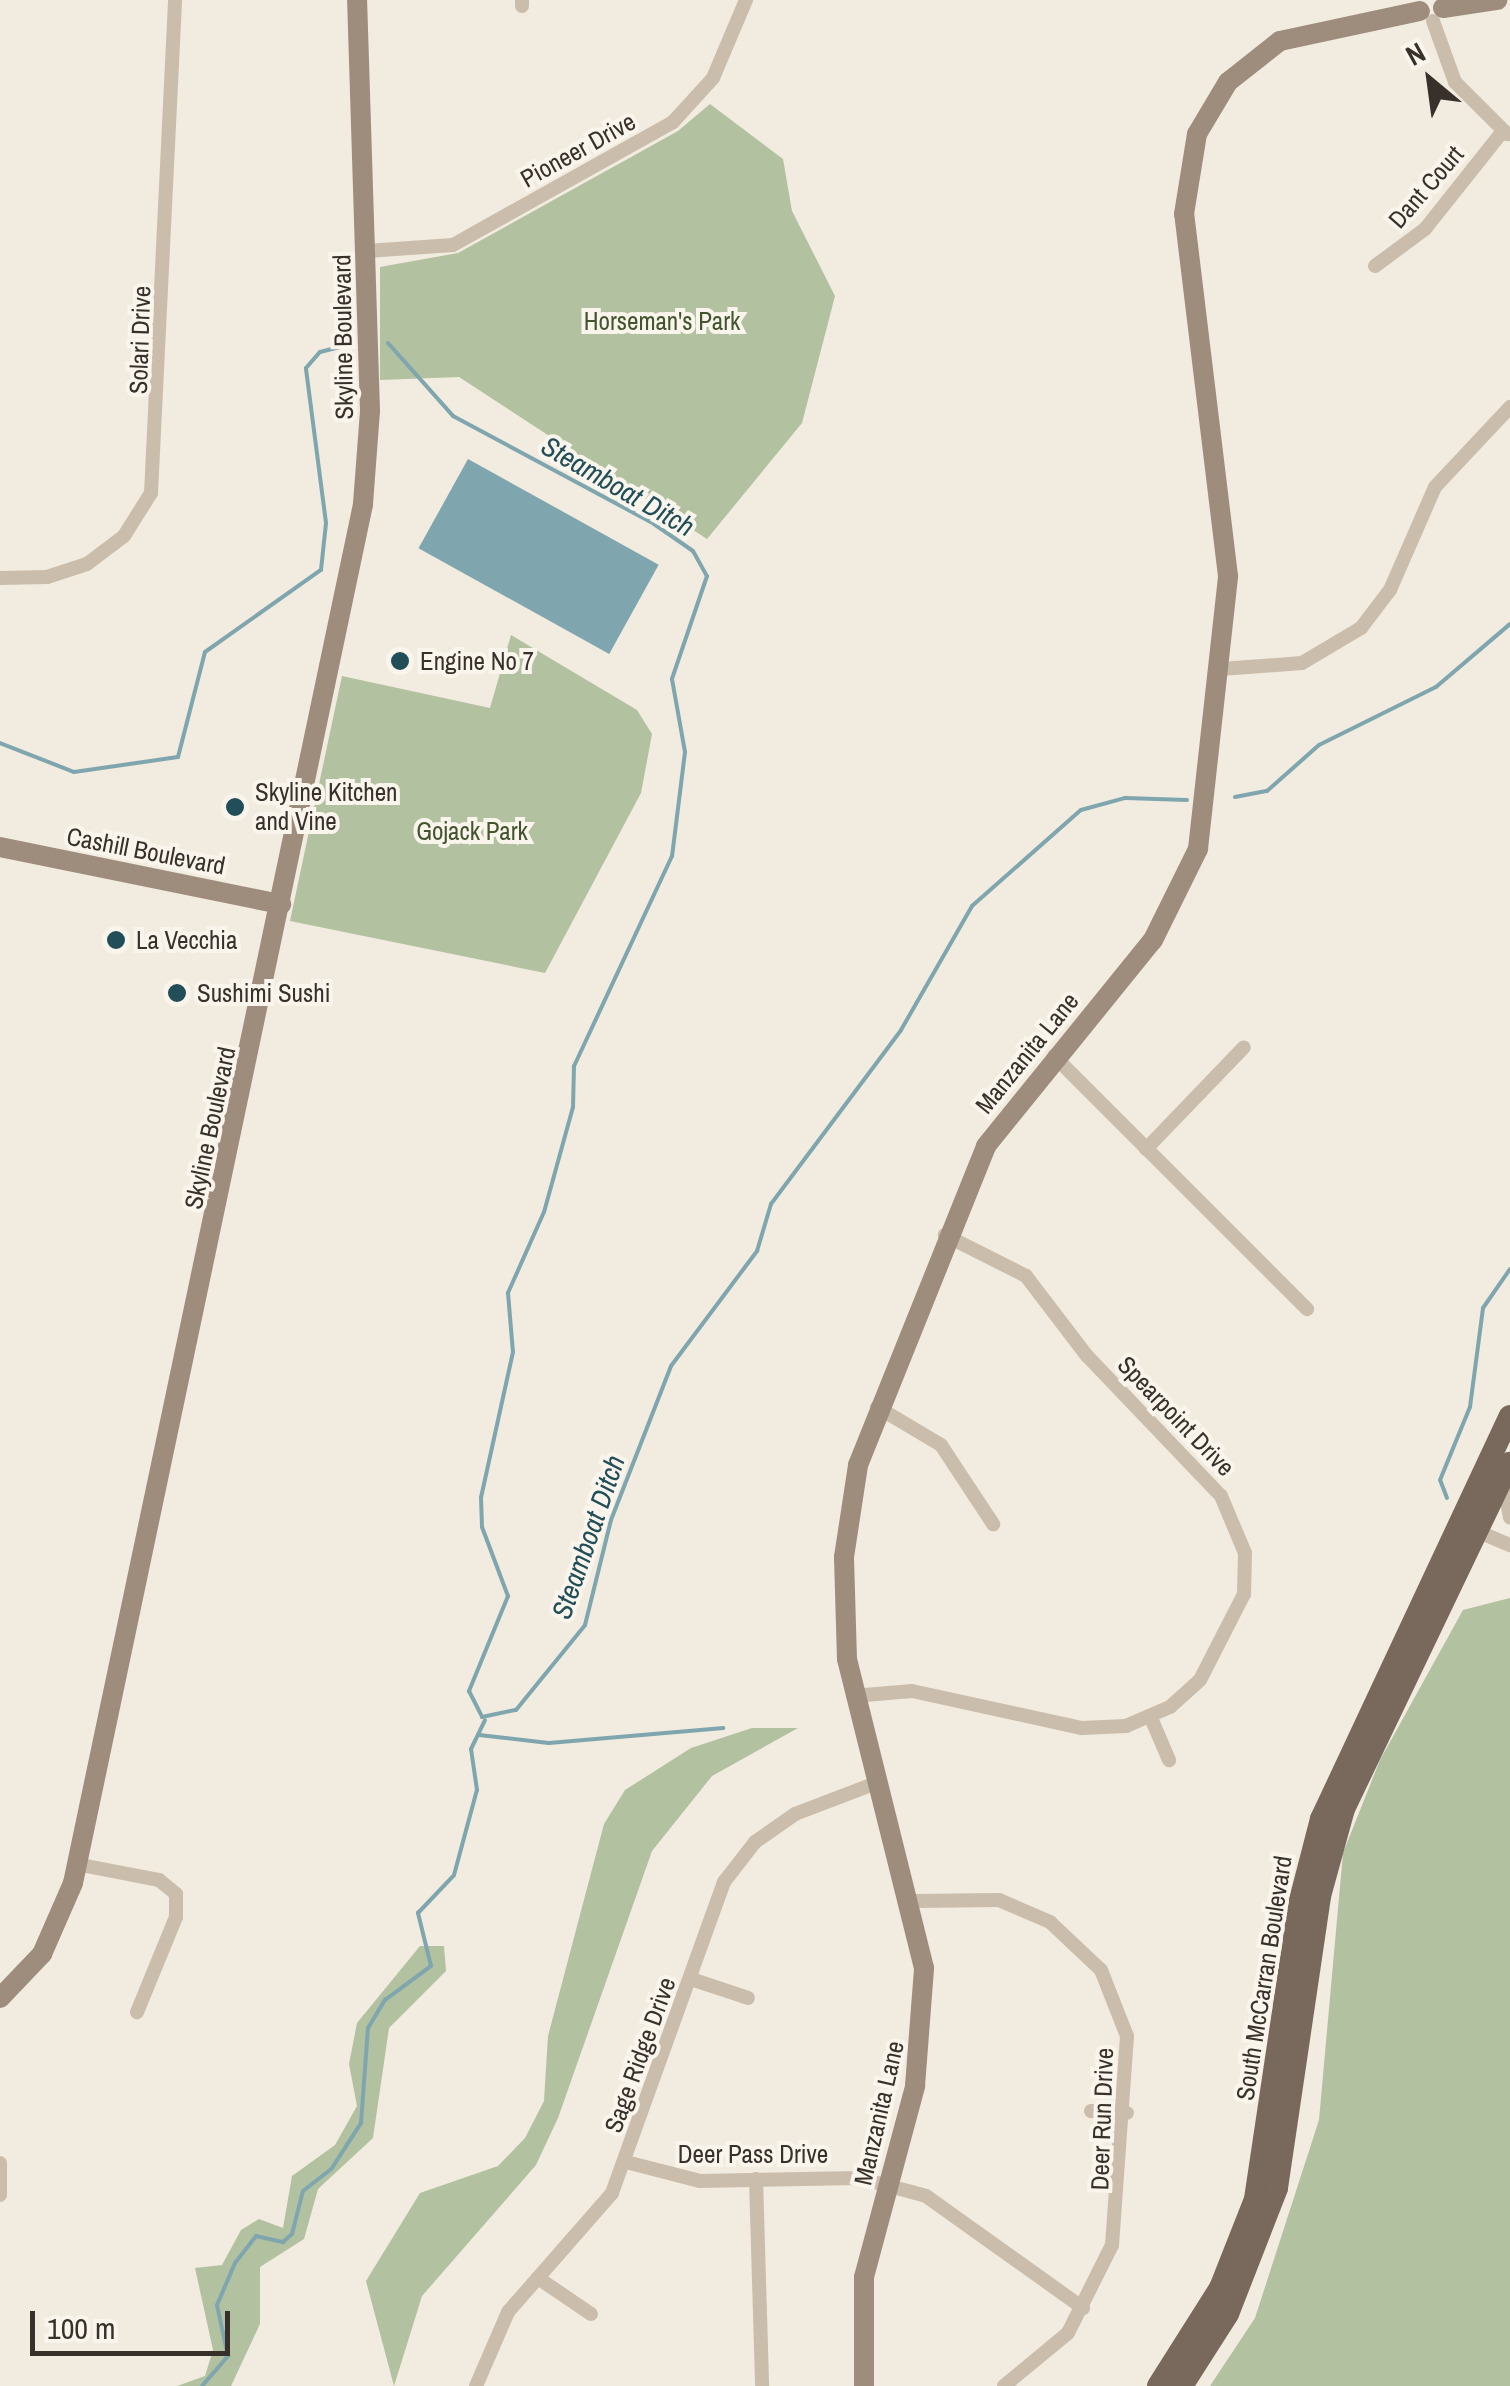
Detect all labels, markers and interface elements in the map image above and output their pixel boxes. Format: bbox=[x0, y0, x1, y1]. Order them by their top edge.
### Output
north arrow bbox=[1380, 30, 1480, 130]
text: N bbox=[1399, 33, 1432, 74]
street label: Pioneer Drive bbox=[515, 106, 641, 194]
street label: Dant Court bbox=[1382, 140, 1470, 234]
street label: Skyline Boulevard bbox=[327, 254, 359, 420]
street label: Solari Drive bbox=[123, 285, 157, 395]
park label: Horseman's Park bbox=[584, 306, 740, 336]
water label: Steamboat Ditch bbox=[536, 429, 700, 543]
place label: Engine No 7 bbox=[420, 646, 534, 676]
marker: Engine No 7 bbox=[389, 650, 411, 672]
place label: Skyline Kitchen and Vine bbox=[255, 778, 397, 837]
marker: Skyline Kitchen and Vine bbox=[224, 796, 246, 818]
park label: Gojack Park bbox=[416, 816, 528, 846]
street label: Cashill Boulevard bbox=[64, 821, 228, 881]
place label: La Vecchia bbox=[136, 925, 237, 955]
marker: La Vecchia bbox=[105, 929, 127, 951]
place label: Sushimi Sushi bbox=[197, 978, 330, 1008]
marker: Sushimi Sushi bbox=[166, 982, 188, 1004]
street label: Manzanita Lane bbox=[969, 986, 1085, 1120]
street label: Skyline Boulevard bbox=[178, 1044, 242, 1212]
street label: Spearpoint Drive bbox=[1111, 1350, 1241, 1482]
water label: Steamboat Ditch bbox=[544, 1451, 632, 1623]
street label: South McCarran Boulevard bbox=[1230, 1854, 1298, 2102]
street label: Sage Ridge Drive bbox=[598, 1973, 682, 2137]
street label: Manzanita Lane bbox=[848, 2038, 910, 2188]
street label: Deer Run Drive bbox=[1085, 2047, 1119, 2191]
street label: Deer Pass Drive bbox=[678, 2139, 828, 2169]
scale bar bbox=[35, 2291, 235, 2353]
text: 100 m bbox=[47, 2308, 115, 2348]

